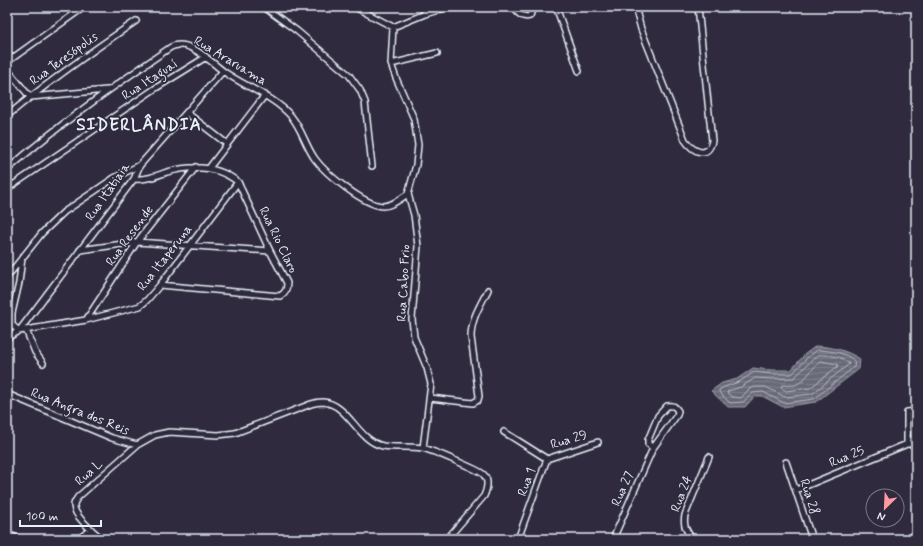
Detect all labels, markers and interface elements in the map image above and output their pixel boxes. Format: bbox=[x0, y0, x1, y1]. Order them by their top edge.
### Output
street label: Rua Teresópolis bbox=[27, 28, 102, 89]
street label: Rua Araruama bbox=[190, 33, 270, 90]
street label: Rua Itaguaí bbox=[119, 56, 182, 106]
district label: SIDERLÂNDIA bbox=[76, 113, 202, 136]
street label: Rua Itatiaia bbox=[82, 159, 134, 224]
street label: Rua Resende bbox=[102, 202, 158, 270]
street label: Rua Rio Claro bbox=[255, 204, 301, 276]
street label: Rua Itaperuna bbox=[134, 221, 196, 294]
street label: Rua Cabo Frio bbox=[393, 244, 415, 322]
street label: Rua Angra dos Reis bbox=[27, 384, 132, 441]
street label: Rua 29 bbox=[549, 426, 589, 454]
street label: Rua 25 bbox=[827, 442, 867, 472]
street label: Rua L bbox=[72, 456, 106, 490]
street label: Rua 1 bbox=[514, 465, 540, 499]
street label: Rua 27 bbox=[608, 469, 638, 509]
street label: Rua 24 bbox=[667, 473, 697, 515]
street label: Rua 28 bbox=[795, 477, 823, 517]
north arrow bbox=[865, 488, 905, 528]
scale bar bbox=[20, 502, 101, 528]
text: N bbox=[875, 508, 888, 524]
text: 100 m bbox=[26, 509, 58, 525]

